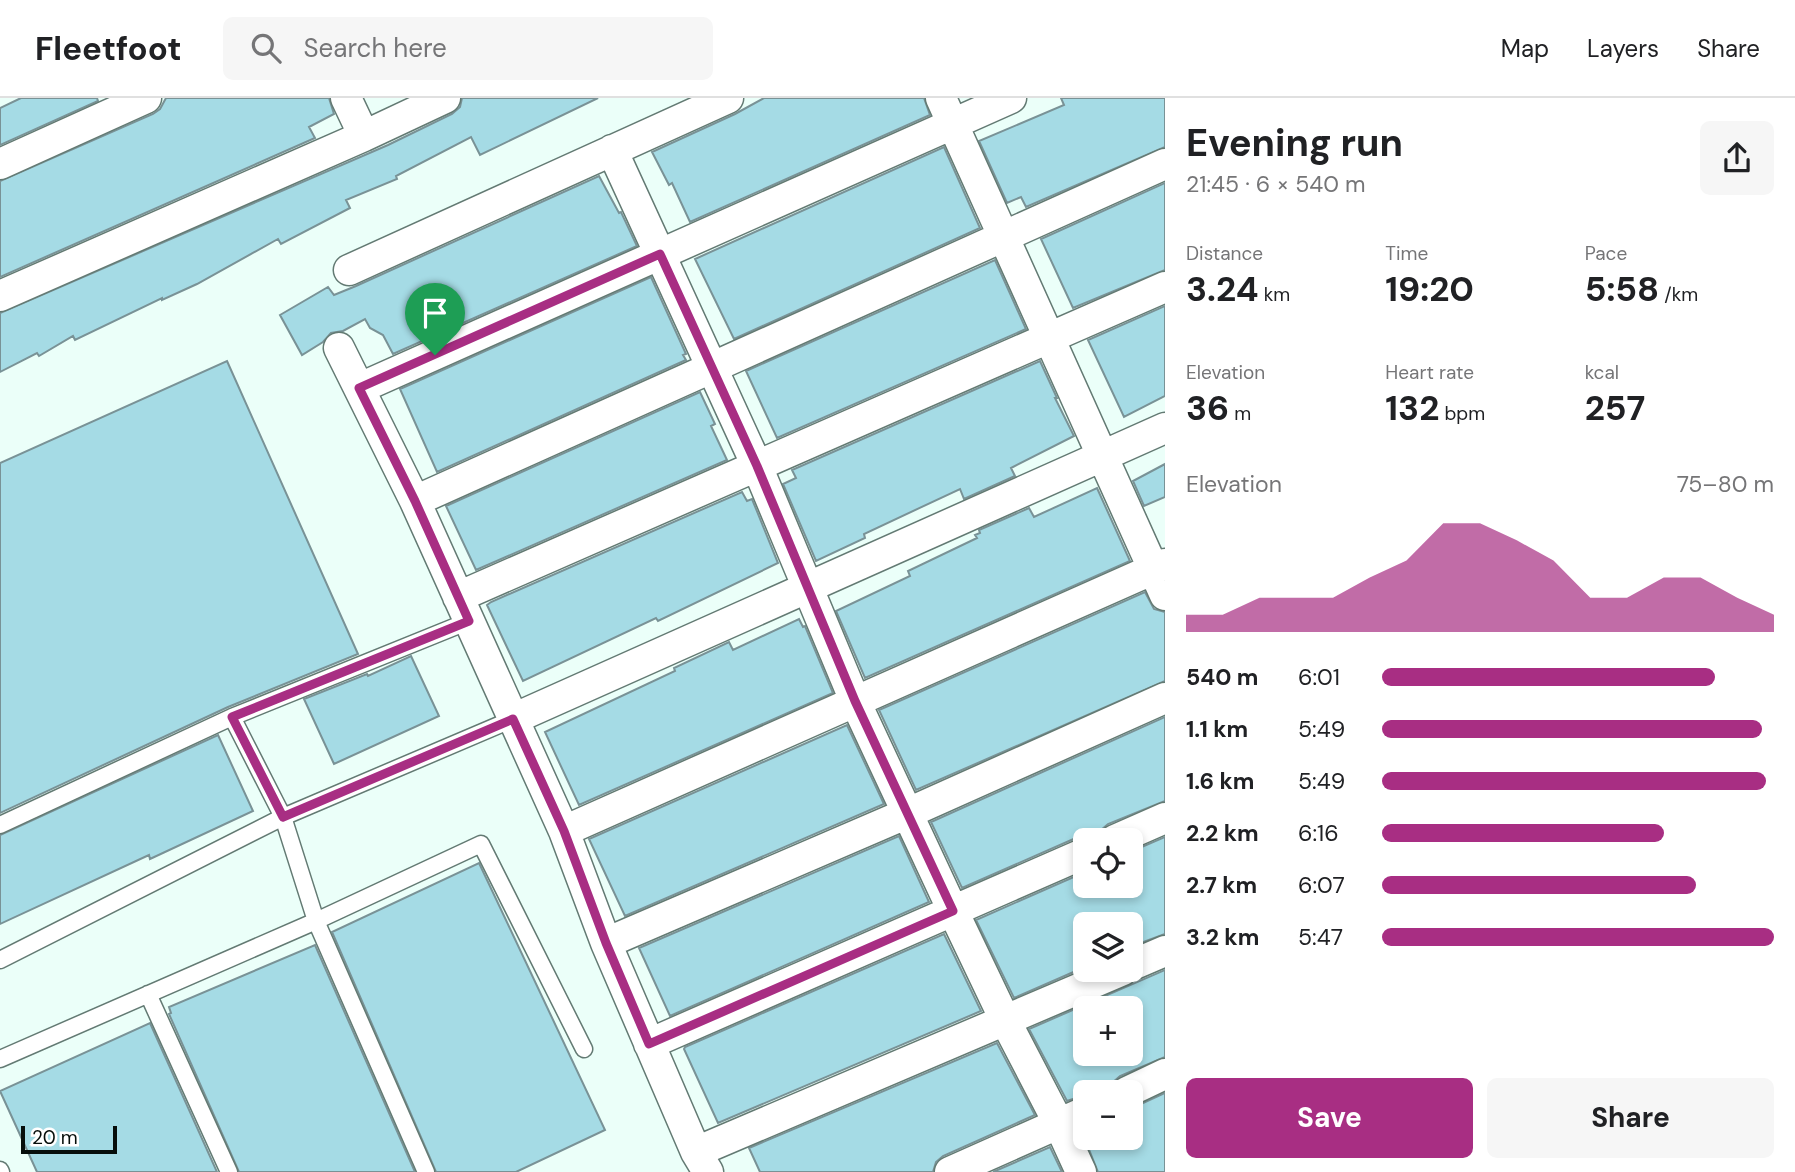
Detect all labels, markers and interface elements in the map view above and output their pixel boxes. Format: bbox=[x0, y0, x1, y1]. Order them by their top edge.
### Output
search box bbox=[223, 17, 713, 80]
text: Fleetfoot bbox=[35, 27, 181, 70]
icon: search bbox=[247, 29, 285, 67]
text: Search here bbox=[303, 31, 447, 65]
text: Map bbox=[1501, 33, 1549, 64]
text: Layers bbox=[1587, 33, 1659, 64]
text: Share bbox=[1697, 33, 1760, 64]
text: Evening run bbox=[1186, 118, 1403, 168]
button: share bbox=[1700, 121, 1774, 195]
text: 21:45 · 6 × 540 m bbox=[1186, 169, 1366, 199]
text: Distance bbox=[1186, 241, 1263, 266]
text: Time bbox=[1385, 241, 1428, 266]
text: Pace bbox=[1585, 241, 1627, 266]
text: 3.24 bbox=[1186, 266, 1259, 312]
text: 19:20 bbox=[1385, 266, 1474, 312]
text: 5:58 bbox=[1585, 266, 1659, 312]
text: km bbox=[1259, 282, 1290, 307]
text: /km bbox=[1659, 282, 1698, 307]
pin bbox=[405, 283, 465, 355]
icon: arrive bbox=[416, 294, 454, 332]
text: Elevation bbox=[1186, 360, 1265, 385]
text: Heart rate bbox=[1385, 360, 1474, 385]
text: kcal bbox=[1585, 360, 1619, 385]
text: 36 bbox=[1186, 385, 1229, 431]
text: 132 bbox=[1385, 385, 1439, 431]
text: 257 bbox=[1585, 385, 1645, 431]
text: m bbox=[1229, 401, 1251, 426]
text: bpm bbox=[1439, 401, 1485, 426]
text: Elevation bbox=[1186, 469, 1282, 499]
text: 75–80 m bbox=[1677, 469, 1774, 499]
text: 540 m bbox=[1186, 662, 1259, 692]
text: 6:01 bbox=[1298, 662, 1340, 692]
text: 1.1 km bbox=[1186, 714, 1248, 744]
text: 5:49 bbox=[1298, 714, 1345, 744]
text: 1.6 km bbox=[1186, 766, 1254, 796]
text: 5:49 bbox=[1298, 766, 1345, 796]
text: 2.2 km bbox=[1186, 818, 1259, 848]
text: 6:16 bbox=[1298, 818, 1339, 848]
map controls bbox=[1073, 828, 1143, 1150]
button: locate bbox=[1073, 828, 1143, 898]
text: 2.7 km bbox=[1186, 870, 1257, 900]
text: 6:07 bbox=[1298, 870, 1345, 900]
button: layers bbox=[1073, 912, 1143, 982]
text: 3.2 km bbox=[1186, 922, 1259, 952]
text: 5:47 bbox=[1298, 922, 1343, 952]
button: + bbox=[1073, 996, 1143, 1066]
button: Save bbox=[1186, 1078, 1473, 1158]
button: Share bbox=[1487, 1078, 1774, 1158]
button: − bbox=[1073, 1080, 1143, 1150]
scale bar bbox=[21, 1123, 117, 1155]
text: 20 m bbox=[32, 1125, 78, 1150]

